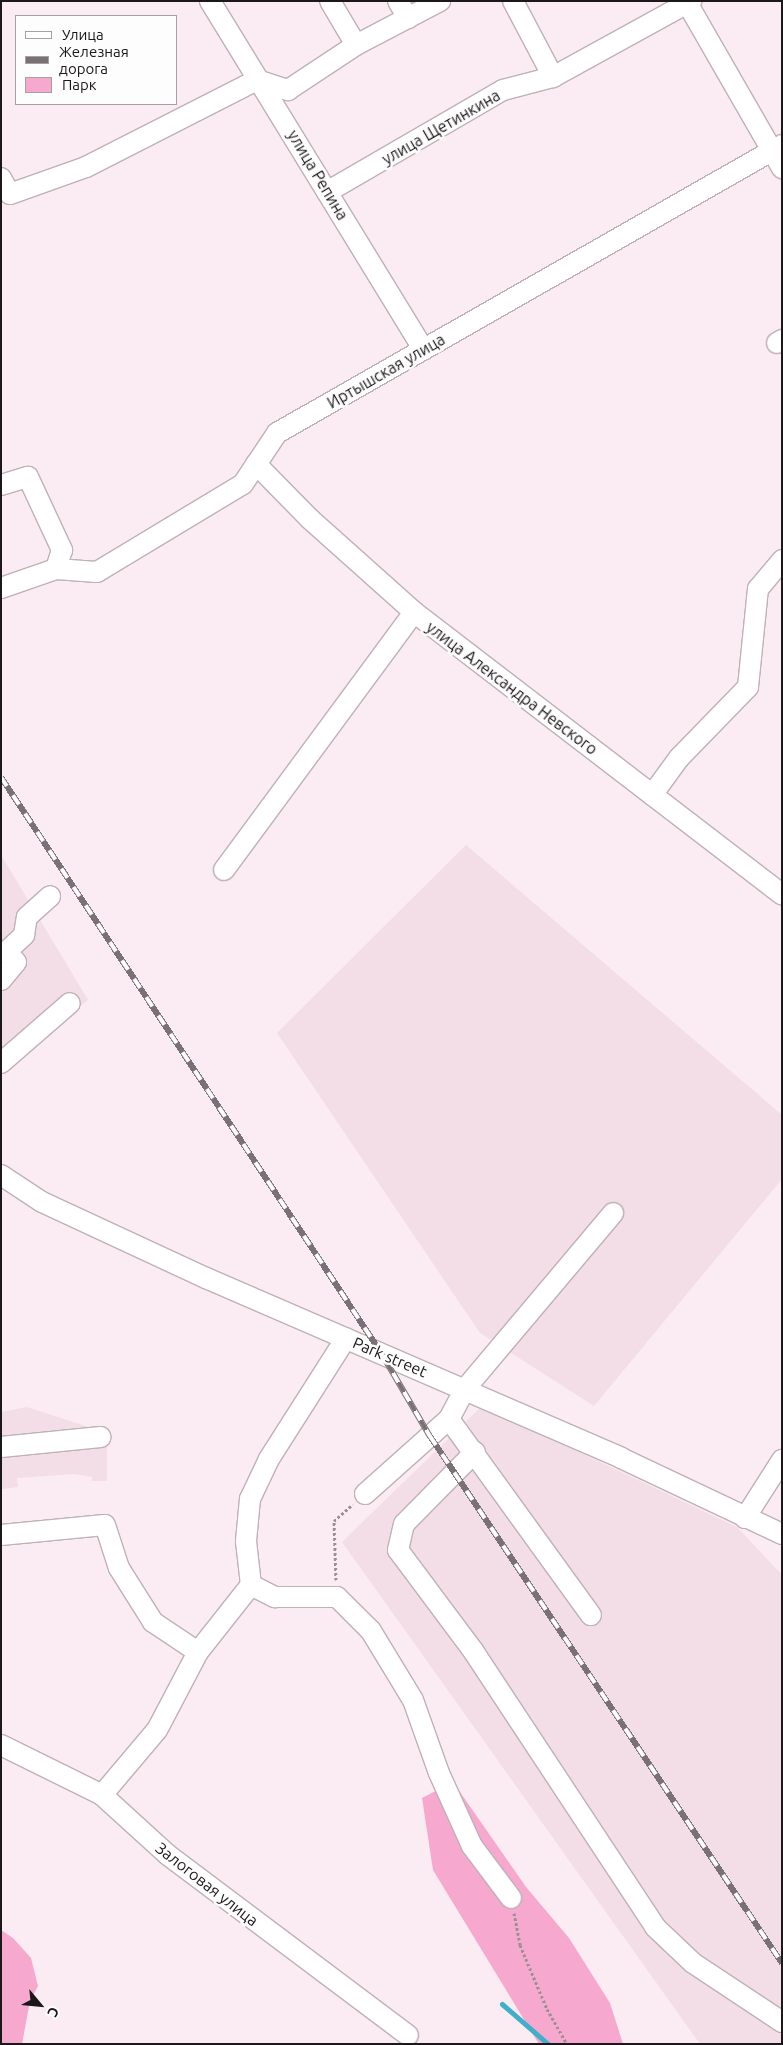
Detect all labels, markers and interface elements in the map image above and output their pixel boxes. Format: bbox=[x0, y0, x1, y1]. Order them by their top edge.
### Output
legend bbox=[15, 15, 178, 105]
text: Улица bbox=[62, 26, 104, 43]
text: Железная дорога bbox=[59, 43, 129, 77]
text: Парк bbox=[62, 76, 97, 93]
street label: улица Щетинкина bbox=[378, 85, 504, 169]
street label: улица Репина bbox=[284, 126, 352, 224]
street label: Иртышская улица bbox=[324, 330, 448, 412]
street label: улица Александра Невского bbox=[423, 617, 601, 759]
street label: Park street bbox=[350, 1333, 430, 1381]
street label: Залоговая улица bbox=[152, 1838, 262, 1930]
north arrow bbox=[15, 1980, 65, 2030]
text: С bbox=[44, 2004, 62, 2020]

